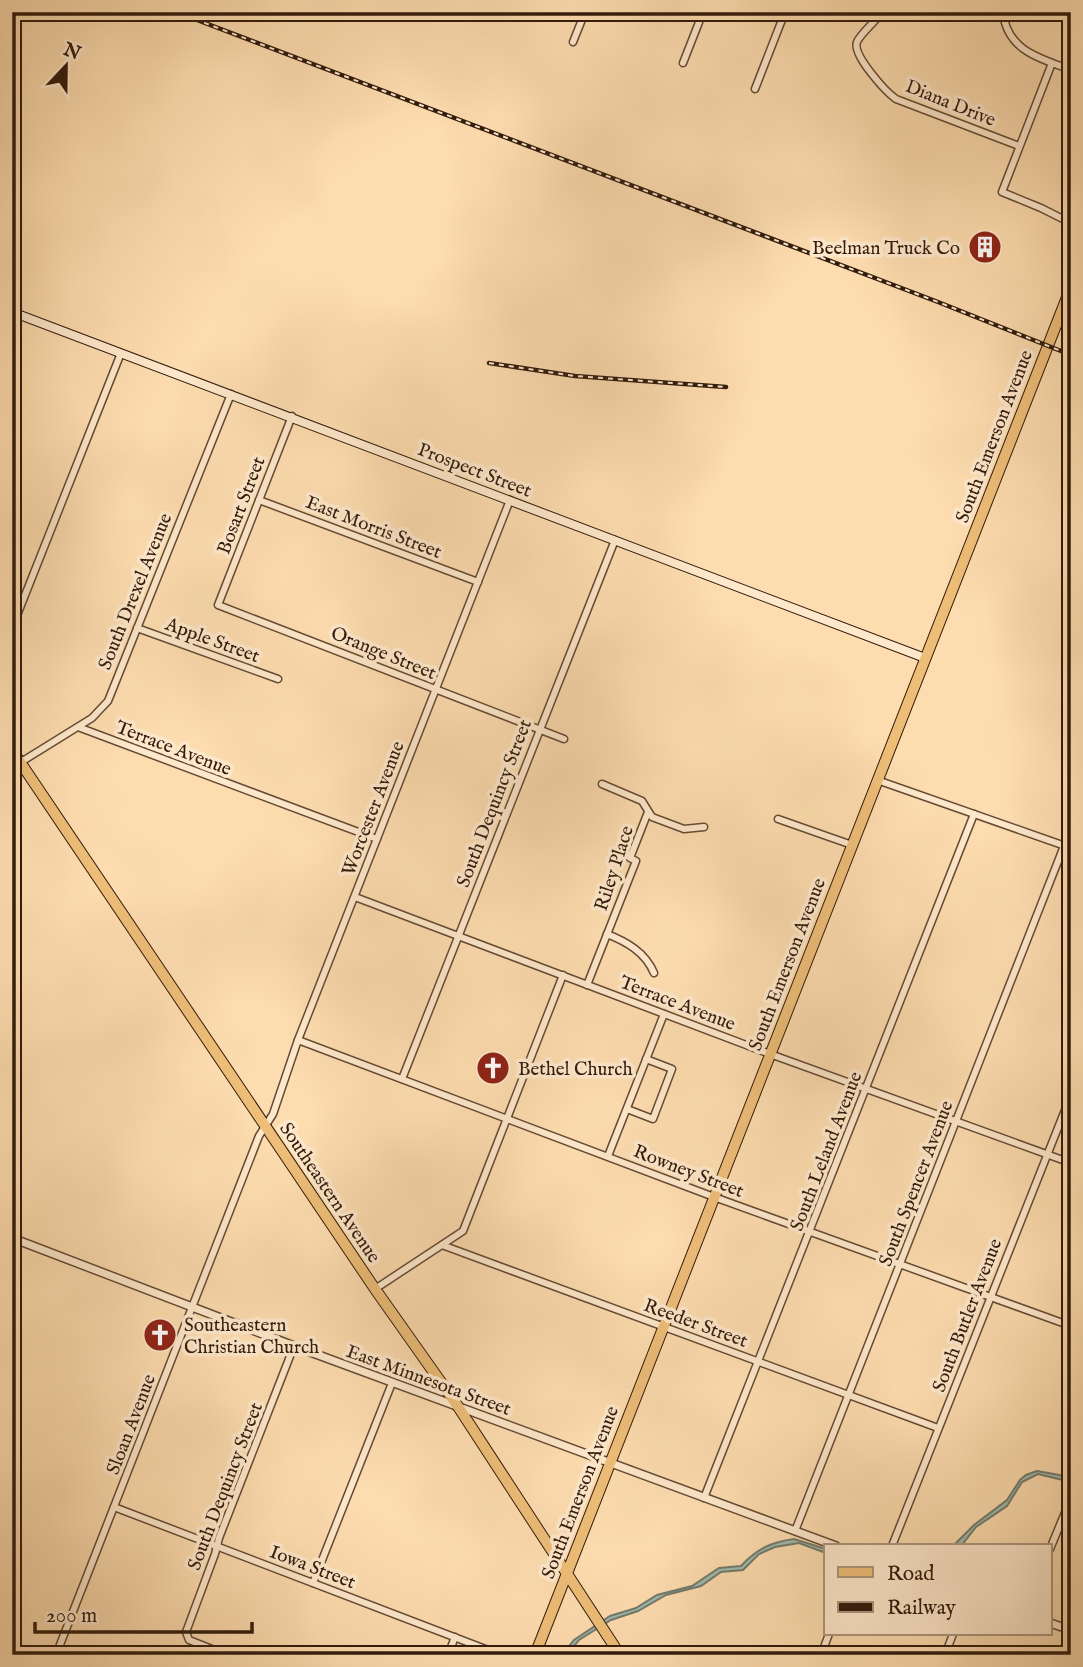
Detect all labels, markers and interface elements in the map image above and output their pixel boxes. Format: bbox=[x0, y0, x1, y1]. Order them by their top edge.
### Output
north arrow bbox=[32, 32, 102, 102]
text: N bbox=[59, 38, 84, 67]
street label: Diana Drive bbox=[902, 75, 999, 133]
building icon: Beelman Truck Co bbox=[966, 228, 1004, 266]
place label: Beelman Truck Co bbox=[812, 237, 960, 261]
street label: South Emerson Avenue bbox=[951, 347, 1039, 527]
street label: Prospect Street bbox=[414, 438, 535, 504]
street label: Bosart Street bbox=[212, 453, 272, 558]
street label: East Morris Street bbox=[302, 491, 445, 565]
street label: South Drexel Avenue bbox=[94, 510, 178, 674]
street label: Apple Street bbox=[161, 612, 263, 669]
street label: Orange Street bbox=[327, 622, 440, 686]
street label: Terrace Avenue bbox=[112, 716, 235, 782]
street label: South Dequincy Street bbox=[452, 716, 538, 891]
street label: Worcester Avenue bbox=[337, 738, 411, 879]
street label: Riley Place bbox=[590, 823, 640, 914]
street label: South Emerson Avenue bbox=[744, 875, 832, 1055]
street label: Terrace Avenue bbox=[616, 971, 739, 1037]
church icon: Bethel Church bbox=[474, 1049, 512, 1087]
place label: Bethel Church bbox=[518, 1058, 633, 1082]
street label: South Leland Avenue bbox=[785, 1068, 868, 1235]
street label: South Spencer Avenue bbox=[874, 1097, 960, 1270]
street label: Southeastern Avenue bbox=[273, 1118, 385, 1268]
street label: Rowney Street bbox=[630, 1140, 747, 1204]
street label: South Butler Avenue bbox=[928, 1235, 1008, 1396]
street label: Reeder Street bbox=[640, 1294, 751, 1354]
place label: Southeastern Christian Church bbox=[184, 1314, 319, 1360]
church icon: Southeastern Christian Church bbox=[141, 1316, 179, 1354]
street label: East Minnesota Street bbox=[343, 1340, 514, 1422]
street label: Sloan Avenue bbox=[102, 1371, 162, 1478]
street label: South Dequincy Street bbox=[183, 1399, 269, 1574]
street label: South Emerson Avenue bbox=[537, 1403, 625, 1583]
street label: Iowa Street bbox=[266, 1541, 359, 1595]
legend bbox=[824, 1544, 1052, 1636]
text: Road bbox=[887, 1561, 935, 1588]
scale bar bbox=[35, 1590, 252, 1634]
text: Railway bbox=[887, 1595, 957, 1622]
text: 200 m bbox=[46, 1603, 97, 1630]

